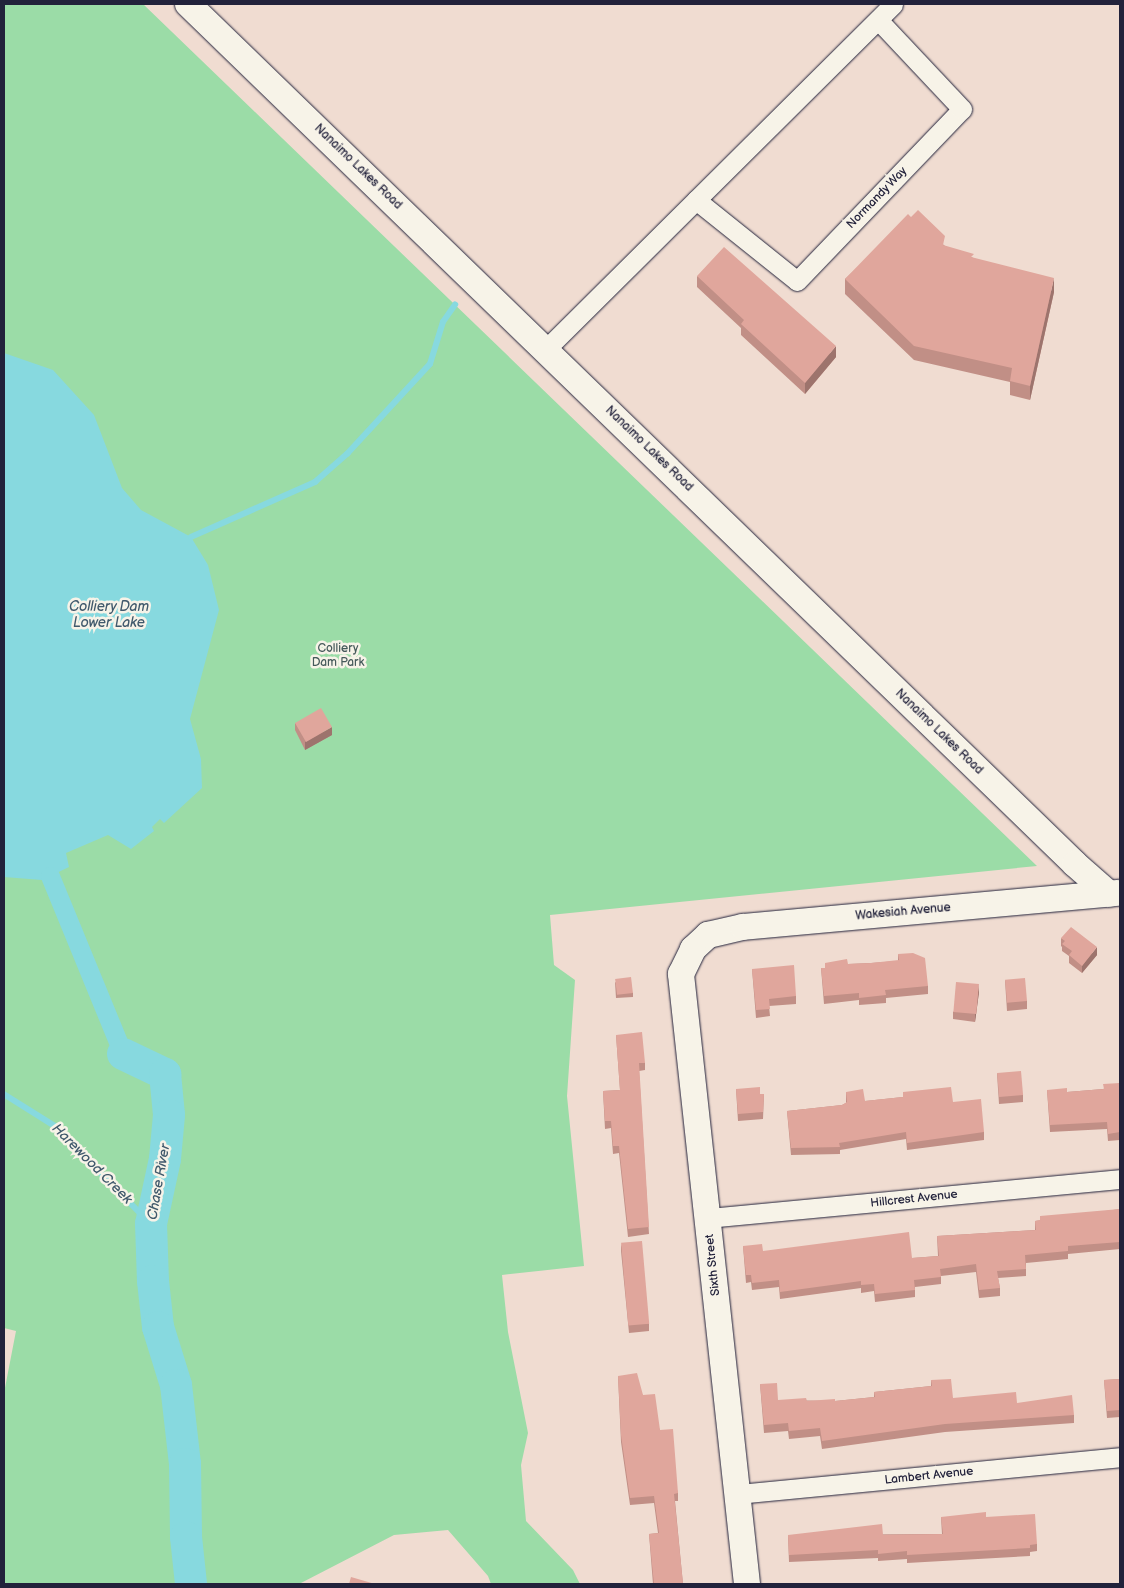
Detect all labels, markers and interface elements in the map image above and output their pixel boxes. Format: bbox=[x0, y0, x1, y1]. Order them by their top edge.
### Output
street label: Nanaimo Lakes Road bbox=[311, 121, 405, 213]
street label: Normandy Way bbox=[843, 164, 911, 232]
street label: Nanaimo Lakes Road bbox=[602, 403, 696, 495]
water label: Colliery Dam Lower Lake bbox=[68, 599, 150, 632]
park label: Colliery Dam Park bbox=[312, 642, 364, 670]
street label: Nanaimo Lakes Road bbox=[892, 686, 986, 778]
street label: Wakesiah Avenue bbox=[855, 901, 951, 923]
water label: Harewood Creek bbox=[48, 1120, 136, 1208]
water label: Chase River bbox=[144, 1143, 174, 1221]
street label: Hillcrest Avenue bbox=[870, 1187, 958, 1211]
street label: Sixth Street bbox=[703, 1233, 723, 1297]
street label: Lambert Avenue bbox=[884, 1464, 974, 1488]

